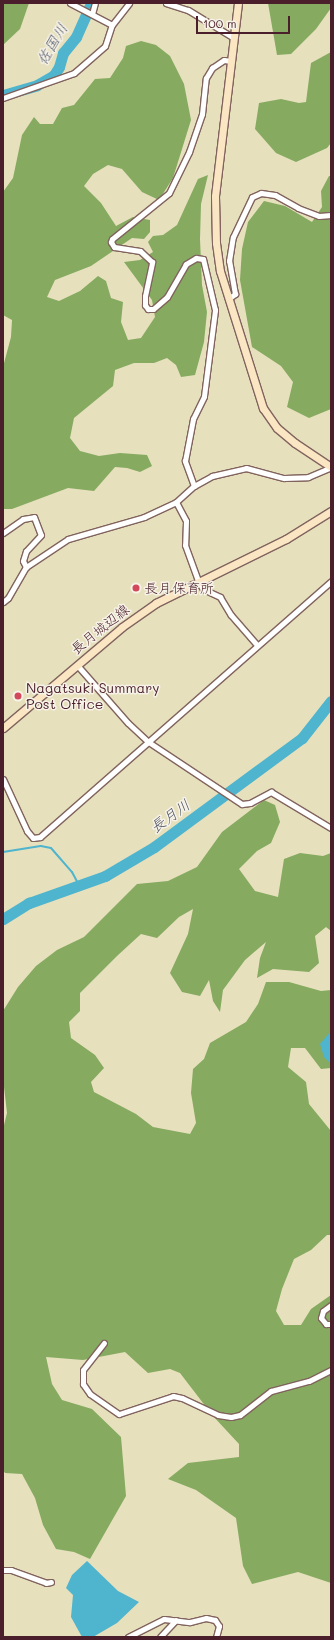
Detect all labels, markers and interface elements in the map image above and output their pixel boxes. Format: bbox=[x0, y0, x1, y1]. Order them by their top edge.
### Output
scale bar bbox=[198, 8, 292, 34]
text: 100 m bbox=[203, 15, 237, 31]
water label: 佐国川 bbox=[33, 20, 71, 68]
place label: 長月保育所 bbox=[144, 580, 214, 596]
marker: 長月保育所 bbox=[131, 583, 141, 593]
street label: 長月城辺線 bbox=[68, 600, 132, 658]
place label: Nagatsuki Summary Post Office bbox=[26, 680, 160, 712]
marker: Nagatsuki Summary Post Office bbox=[13, 691, 23, 701]
water label: 長月川 bbox=[147, 795, 193, 837]

